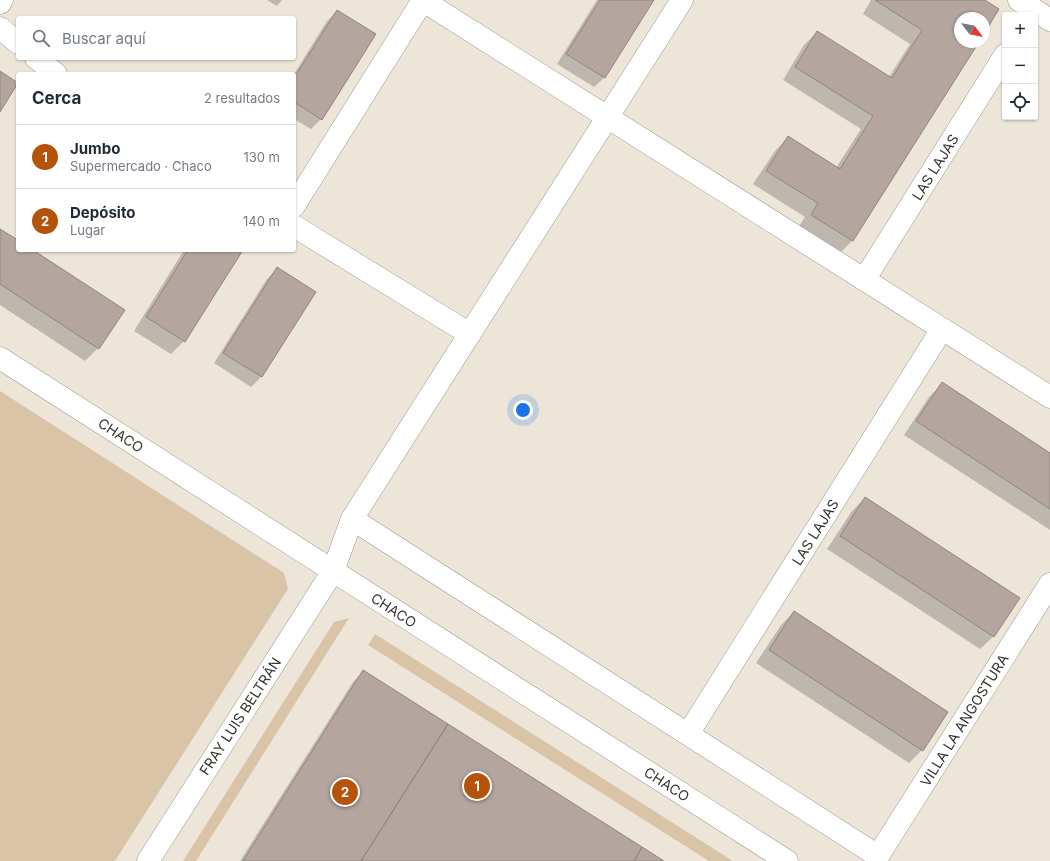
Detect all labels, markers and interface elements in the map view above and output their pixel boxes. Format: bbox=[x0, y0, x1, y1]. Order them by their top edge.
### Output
north arrow bbox=[954, 12, 990, 48]
map controls bbox=[1002, 12, 1038, 120]
button: + bbox=[1002, 12, 1038, 48]
search box bbox=[16, 16, 296, 60]
icon: search bbox=[30, 27, 52, 49]
text: Buscar aquí bbox=[62, 29, 146, 48]
button: − bbox=[1002, 48, 1038, 84]
button: locate bbox=[1002, 84, 1038, 120]
text: Cerca bbox=[32, 88, 81, 108]
text: 2 resultados bbox=[204, 90, 280, 106]
street label: LAS LAJAS bbox=[908, 131, 962, 203]
text: Jumbo bbox=[70, 139, 120, 158]
text: 1 bbox=[42, 149, 48, 165]
text: 130 m bbox=[243, 149, 280, 165]
text: Supermercado · Chaco bbox=[70, 158, 212, 174]
text: Depósito bbox=[70, 203, 135, 222]
text: 2 bbox=[41, 213, 49, 229]
text: 140 m bbox=[243, 213, 280, 229]
text: Lugar bbox=[70, 222, 105, 238]
your location bbox=[513, 400, 533, 420]
street label: CHACO bbox=[95, 414, 147, 456]
street label: LAS LAJAS bbox=[788, 496, 842, 568]
street label: CHACO bbox=[368, 589, 420, 631]
street label: VILLA LA ANGOSTURA bbox=[916, 650, 1012, 789]
street label: FRAY LUIS BELTRÁN bbox=[196, 654, 284, 778]
street label: CHACO bbox=[641, 763, 693, 805]
pin: 1 bbox=[464, 771, 490, 801]
pin: 2 bbox=[332, 777, 358, 807]

